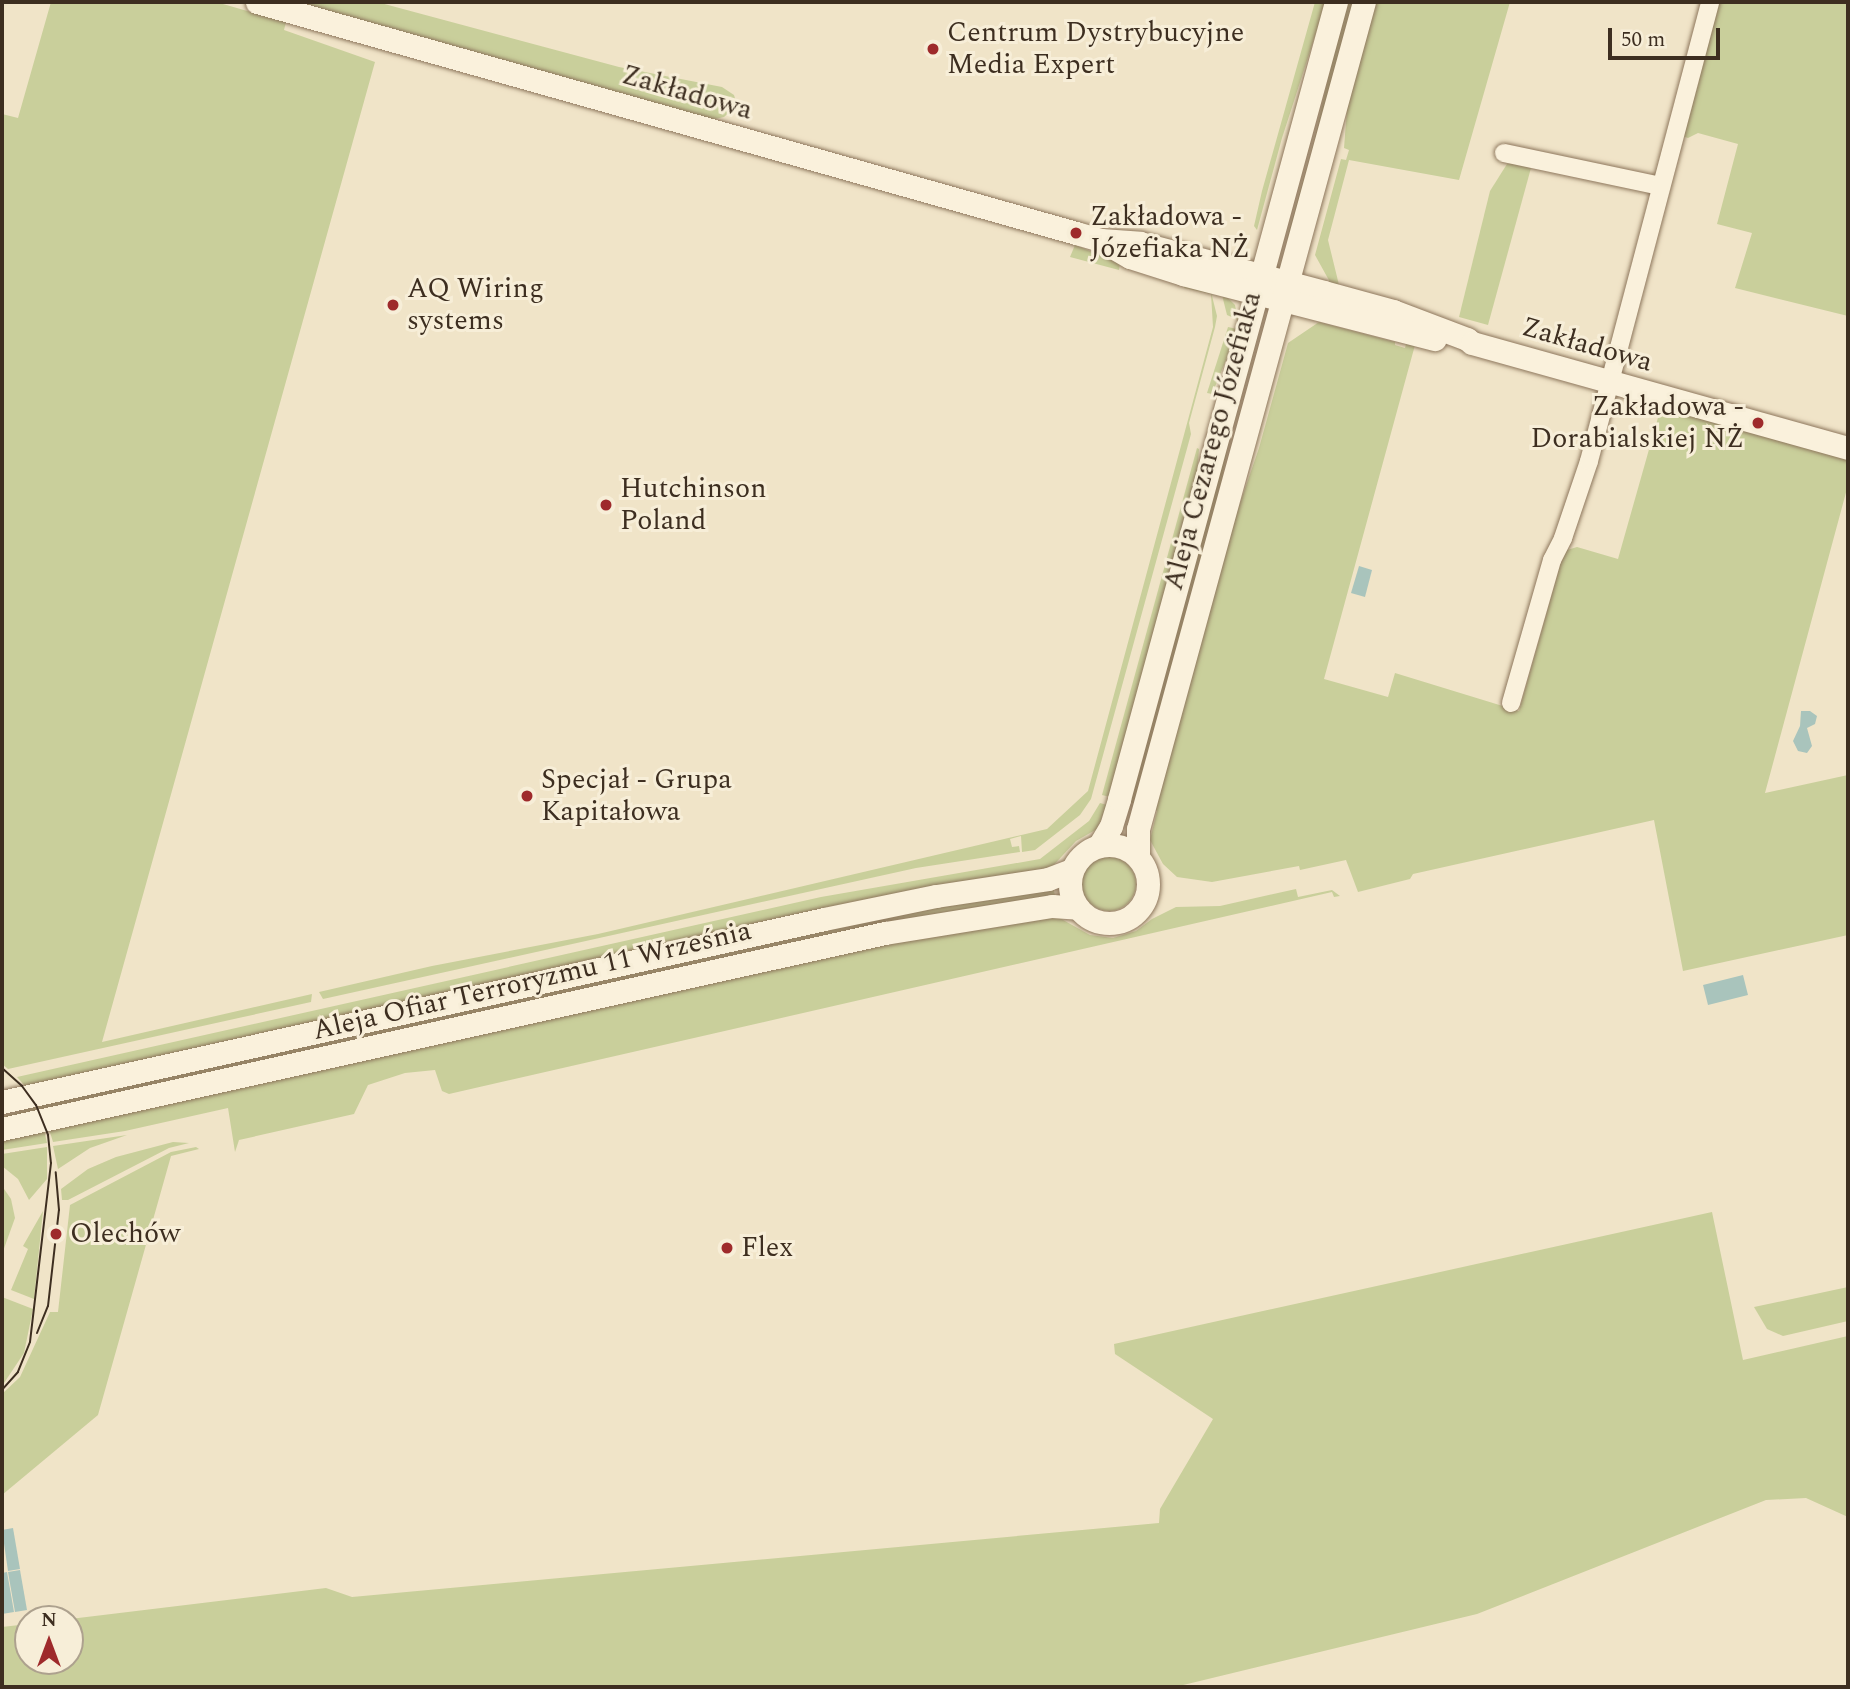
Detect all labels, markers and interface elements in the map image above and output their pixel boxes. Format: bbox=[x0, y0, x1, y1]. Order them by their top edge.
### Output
scale bar bbox=[1612, 14, 1724, 58]
place label: Centrum Dystrybucyjne Media Expert bbox=[947, 16, 1244, 82]
text: 50 m bbox=[1621, 24, 1665, 56]
marker: Centrum Dystrybucyjne Media Expert bbox=[925, 41, 941, 57]
street label: Zakładowa bbox=[618, 58, 756, 128]
place label: Zakładowa - Józefiaka NŻ bbox=[1090, 200, 1250, 266]
marker: Zakładowa - Józefiaka NŻ bbox=[1068, 225, 1084, 241]
place label: AQ Wiring systems bbox=[407, 272, 544, 338]
street label: Aleja Cezarego Józefiaka bbox=[1157, 288, 1269, 594]
marker: AQ Wiring systems bbox=[385, 297, 401, 313]
street label: Zakładowa bbox=[1518, 310, 1656, 380]
place label: Zakładowa - Dorabialskiej NŻ bbox=[1531, 390, 1744, 456]
marker: Zakładowa - Dorabialskiej NŻ bbox=[1750, 415, 1766, 431]
place label: Hutchinson Poland bbox=[620, 472, 766, 538]
marker: Hutchinson Poland bbox=[598, 497, 614, 513]
place label: Specjał - Grupa Kapitałowa bbox=[541, 763, 732, 829]
marker: Specjał - Grupa Kapitałowa bbox=[519, 788, 535, 804]
street label: Aleja Ofiar Terroryzmu 11 Września bbox=[309, 914, 755, 1048]
place label: Olechów bbox=[70, 1217, 180, 1251]
marker: Olechów bbox=[48, 1226, 64, 1242]
place label: Flex bbox=[741, 1231, 793, 1265]
marker: Flex bbox=[719, 1240, 735, 1256]
north arrow bbox=[14, 1605, 84, 1675]
text: N bbox=[41, 1606, 57, 1635]

